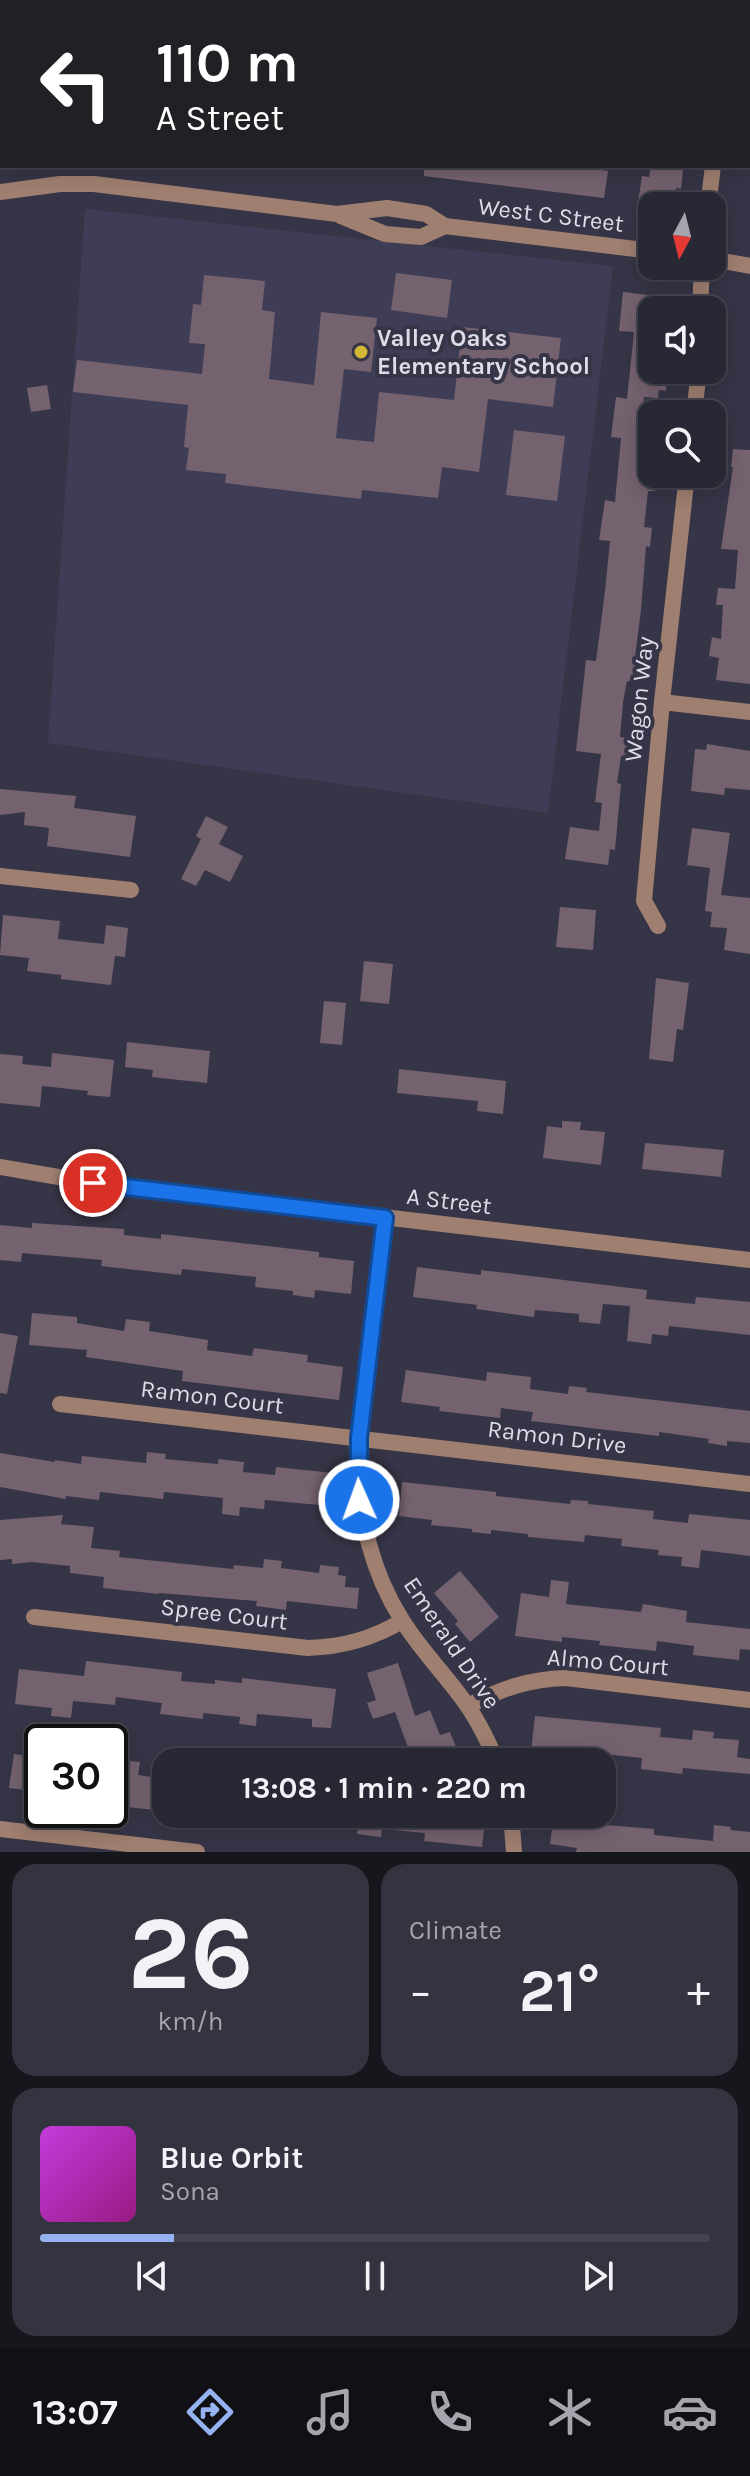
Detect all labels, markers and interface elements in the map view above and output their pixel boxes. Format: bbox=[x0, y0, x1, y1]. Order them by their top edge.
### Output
text: 110 m bbox=[156, 30, 299, 95]
icon: left bbox=[24, 32, 128, 136]
text: A Street bbox=[156, 97, 284, 139]
street label: West C Street bbox=[477, 192, 625, 238]
north arrow bbox=[638, 192, 726, 280]
map controls bbox=[638, 192, 726, 488]
button: sound bbox=[638, 296, 726, 384]
place label: Valley Oaks Elementary School bbox=[377, 324, 590, 380]
marker: Valley Oaks Elementary School bbox=[352, 343, 370, 361]
button: search bbox=[638, 400, 726, 488]
street label: Wagon Way bbox=[619, 635, 659, 763]
pin bbox=[59, 1149, 127, 1217]
icon: arrive bbox=[71, 1161, 115, 1205]
street label: A Street bbox=[405, 1182, 493, 1220]
street label: Ramon Court bbox=[139, 1374, 285, 1420]
street label: Ramon Drive bbox=[486, 1415, 628, 1459]
position arrow bbox=[317, 1458, 401, 1542]
street label: Emerald Drive bbox=[398, 1572, 506, 1714]
street label: Spree Court bbox=[159, 1592, 289, 1636]
street label: Almo Court bbox=[546, 1643, 670, 1681]
speed limit sign: 30 bbox=[24, 1724, 128, 1828]
text: 13:08 · 1 min · 220 m bbox=[241, 1770, 527, 1806]
text: 26 bbox=[127, 1893, 254, 2014]
text: Climate bbox=[409, 1915, 502, 1946]
text: 21° bbox=[519, 1956, 600, 2026]
text: − bbox=[409, 1966, 432, 2017]
text: + bbox=[687, 1966, 710, 2017]
text: km/h bbox=[158, 2006, 223, 2037]
text: Blue Orbit bbox=[160, 2140, 303, 2176]
text: Sona bbox=[160, 2176, 220, 2207]
icon: previous bbox=[130, 2254, 174, 2298]
icon: pause bbox=[353, 2254, 397, 2298]
icon: next bbox=[576, 2254, 620, 2298]
icon: directions bbox=[182, 2384, 238, 2440]
icon: music bbox=[302, 2384, 358, 2440]
icon: phone bbox=[422, 2384, 478, 2440]
icon: climate bbox=[542, 2384, 598, 2440]
icon: car bbox=[662, 2384, 718, 2440]
text: 13:07 bbox=[32, 2391, 118, 2433]

